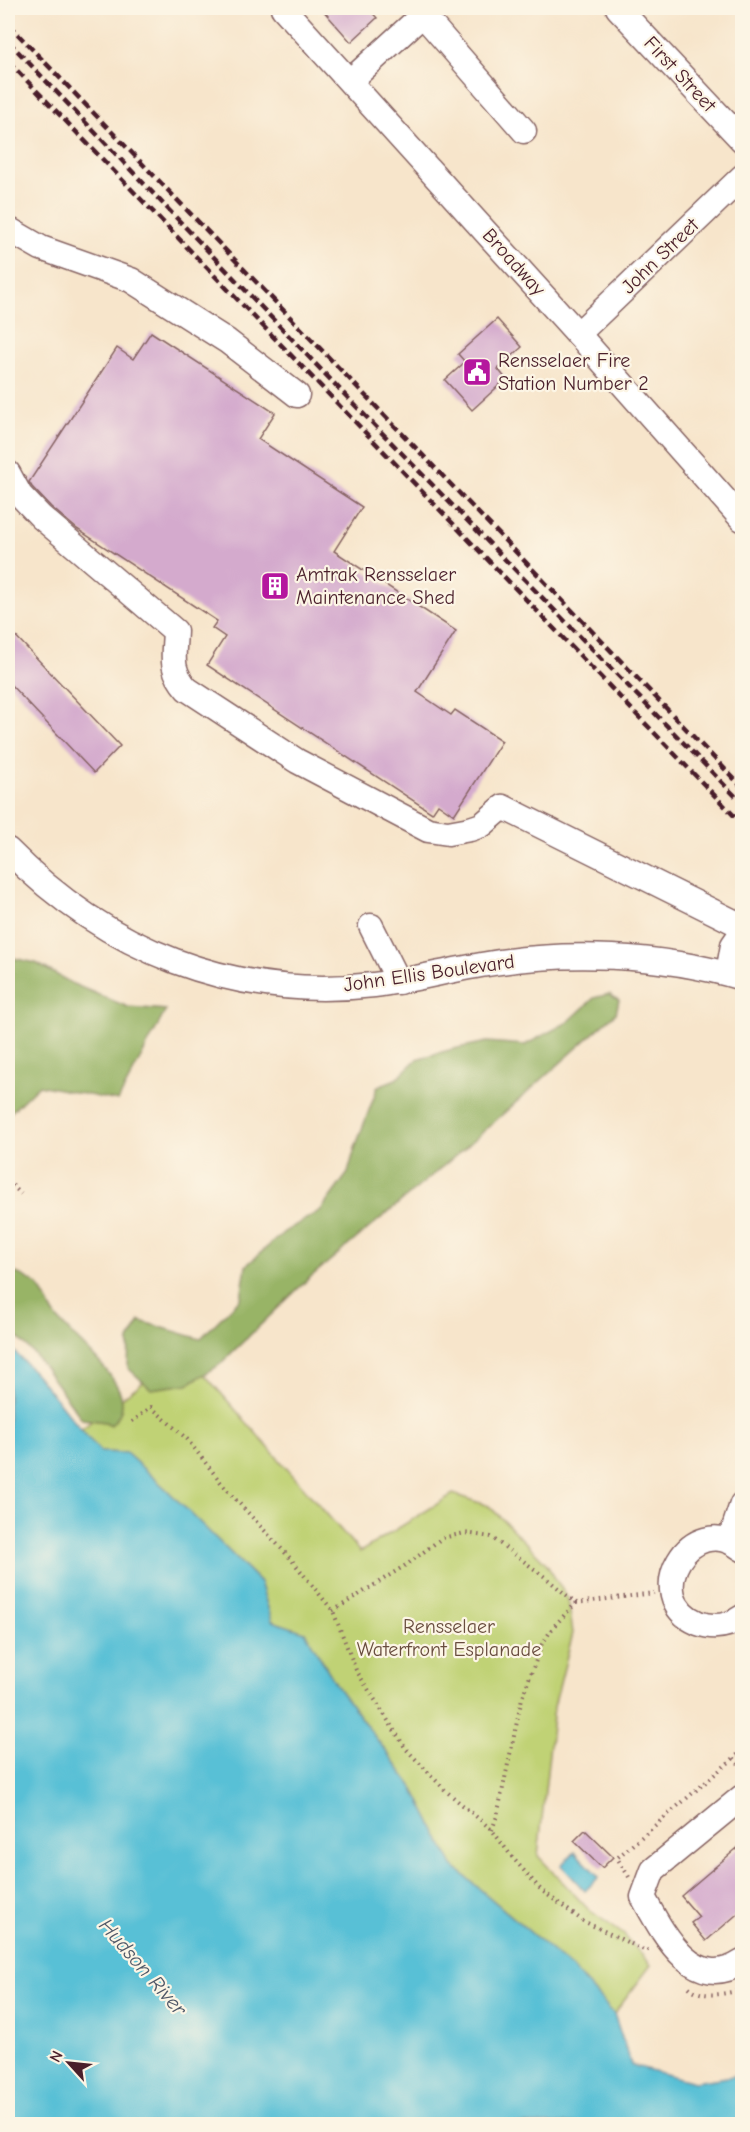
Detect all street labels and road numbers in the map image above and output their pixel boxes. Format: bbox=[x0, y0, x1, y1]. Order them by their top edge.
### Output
street label: First Street bbox=[639, 31, 722, 117]
street label: John Street bbox=[617, 213, 704, 298]
street label: Broadway bbox=[478, 224, 550, 300]
street label: John Ellis Boulevard bbox=[342, 950, 516, 996]

